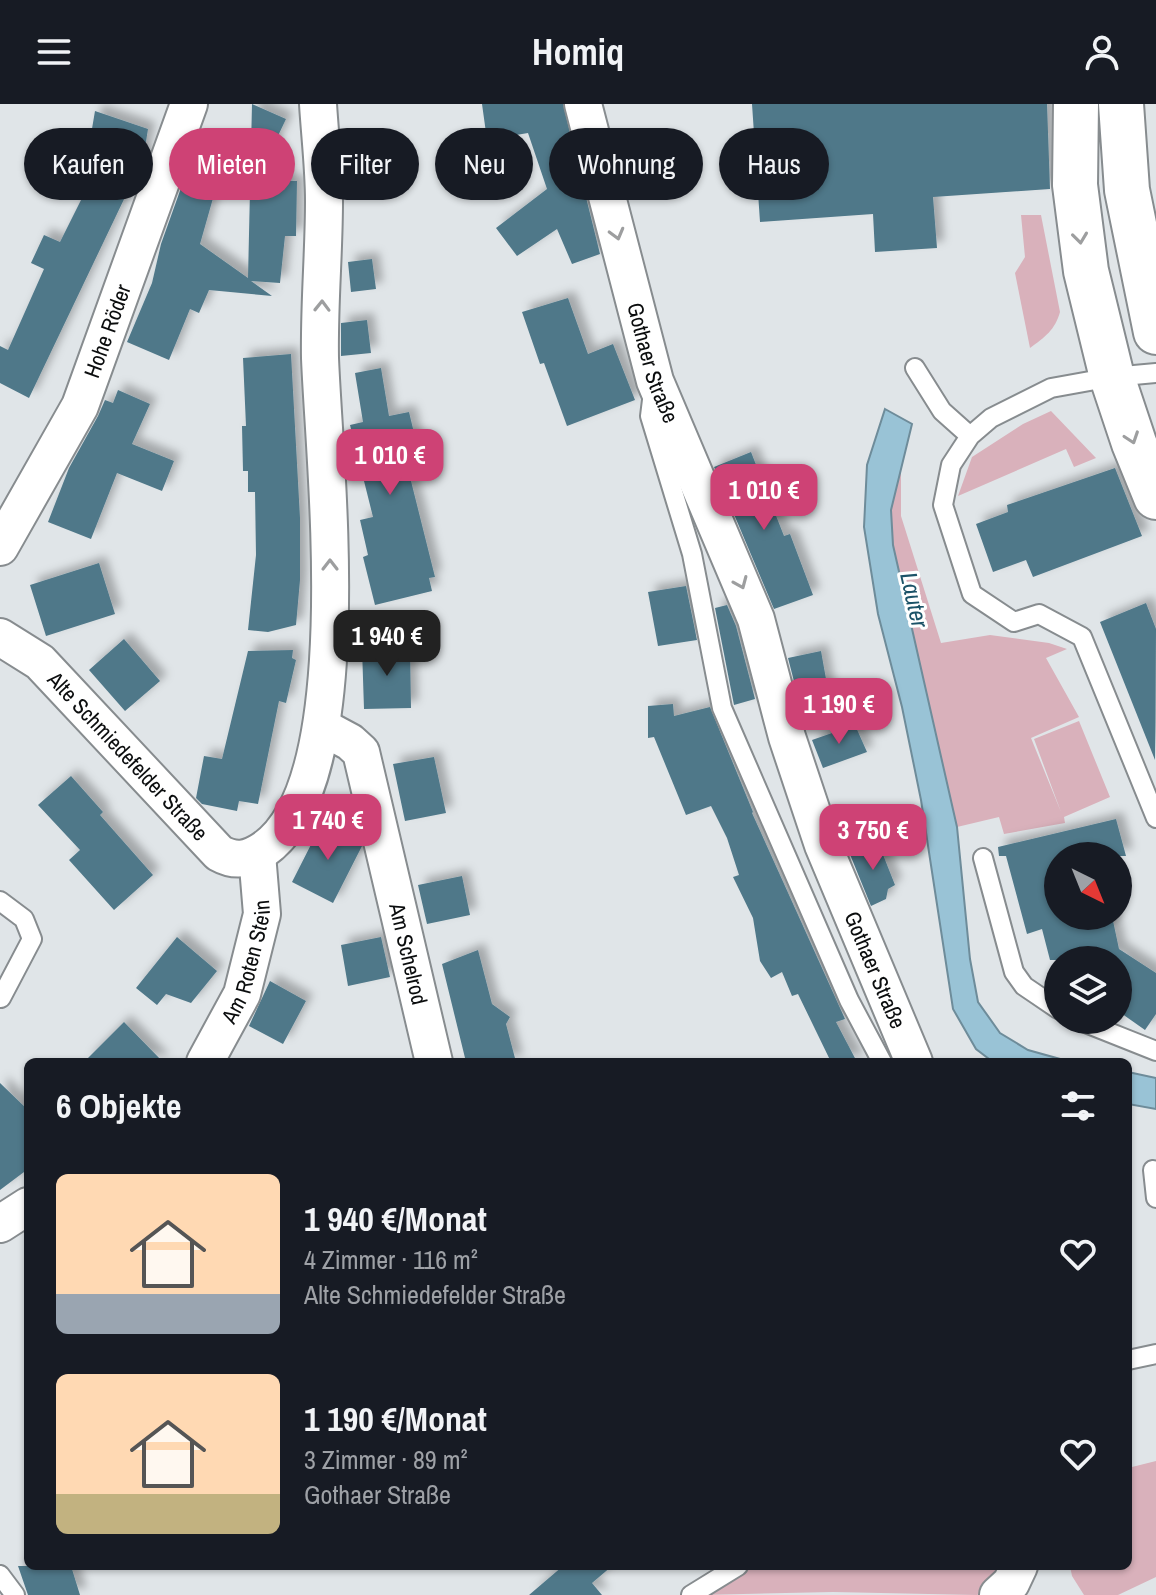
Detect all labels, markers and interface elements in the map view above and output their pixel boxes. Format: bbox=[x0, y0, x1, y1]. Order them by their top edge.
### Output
text: Homiq bbox=[532, 28, 624, 76]
icon: menu bbox=[32, 30, 76, 74]
icon: person bbox=[1080, 30, 1124, 74]
chip: Kaufen bbox=[24, 128, 153, 200]
chip: Mieten bbox=[169, 128, 295, 200]
chip: Filter bbox=[311, 128, 419, 200]
chip: Neu bbox=[435, 128, 533, 200]
chip: Wohnung bbox=[549, 128, 703, 200]
chip: Haus bbox=[719, 128, 829, 200]
one-way arrow bbox=[607, 226, 624, 240]
one-way arrow bbox=[1072, 232, 1089, 245]
street label: Hohe Röder bbox=[76, 280, 138, 382]
one-way arrow bbox=[313, 299, 330, 312]
street label: Gothaer Straße bbox=[620, 299, 686, 427]
pin: 1 010 € bbox=[316, 429, 464, 497]
one-way arrow bbox=[1123, 430, 1139, 444]
text: 1 010 € bbox=[354, 437, 426, 472]
pin: 1 010 € bbox=[690, 464, 838, 532]
text: 1 010 € bbox=[728, 472, 800, 507]
one-way arrow bbox=[321, 558, 339, 571]
water label: Lauter bbox=[893, 569, 937, 632]
one-way arrow bbox=[731, 575, 747, 589]
pin: 1 940 € bbox=[313, 610, 461, 678]
text: 1 940 € bbox=[351, 618, 423, 653]
street label: Alte Schmiedefelder Straße bbox=[41, 664, 215, 847]
pin: 1 190 € bbox=[765, 678, 913, 746]
text: 1 190 € bbox=[803, 686, 875, 721]
pin: 1 740 € bbox=[254, 794, 402, 862]
text: 1 740 € bbox=[292, 802, 364, 837]
pin: 3 750 € bbox=[799, 804, 947, 872]
text: 3 750 € bbox=[837, 812, 909, 847]
north arrow bbox=[1044, 842, 1132, 930]
map controls bbox=[1044, 842, 1132, 1034]
street label: Am Roten Stein bbox=[213, 899, 277, 1029]
street label: Am Schelrod bbox=[382, 899, 435, 1008]
street label: Gothaer Straße bbox=[837, 907, 913, 1033]
button: layers bbox=[1044, 946, 1132, 1034]
text: 6 Objekte bbox=[56, 1083, 182, 1129]
icon: filters bbox=[1056, 1084, 1100, 1128]
text: 1 940 €/Monat bbox=[304, 1196, 487, 1242]
icon: home bbox=[120, 1206, 216, 1302]
icon: heart bbox=[1056, 1232, 1100, 1276]
text: 4 Zimmer · 116 m² bbox=[304, 1242, 478, 1277]
text: Alte Schmiedefelder Straße bbox=[304, 1277, 566, 1312]
text: 1 190 €/Monat bbox=[304, 1396, 487, 1442]
icon: home bbox=[120, 1406, 216, 1502]
icon: heart bbox=[1056, 1432, 1100, 1476]
text: 3 Zimmer · 89 m² bbox=[304, 1442, 468, 1477]
text: Gothaer Straße bbox=[304, 1477, 451, 1512]

